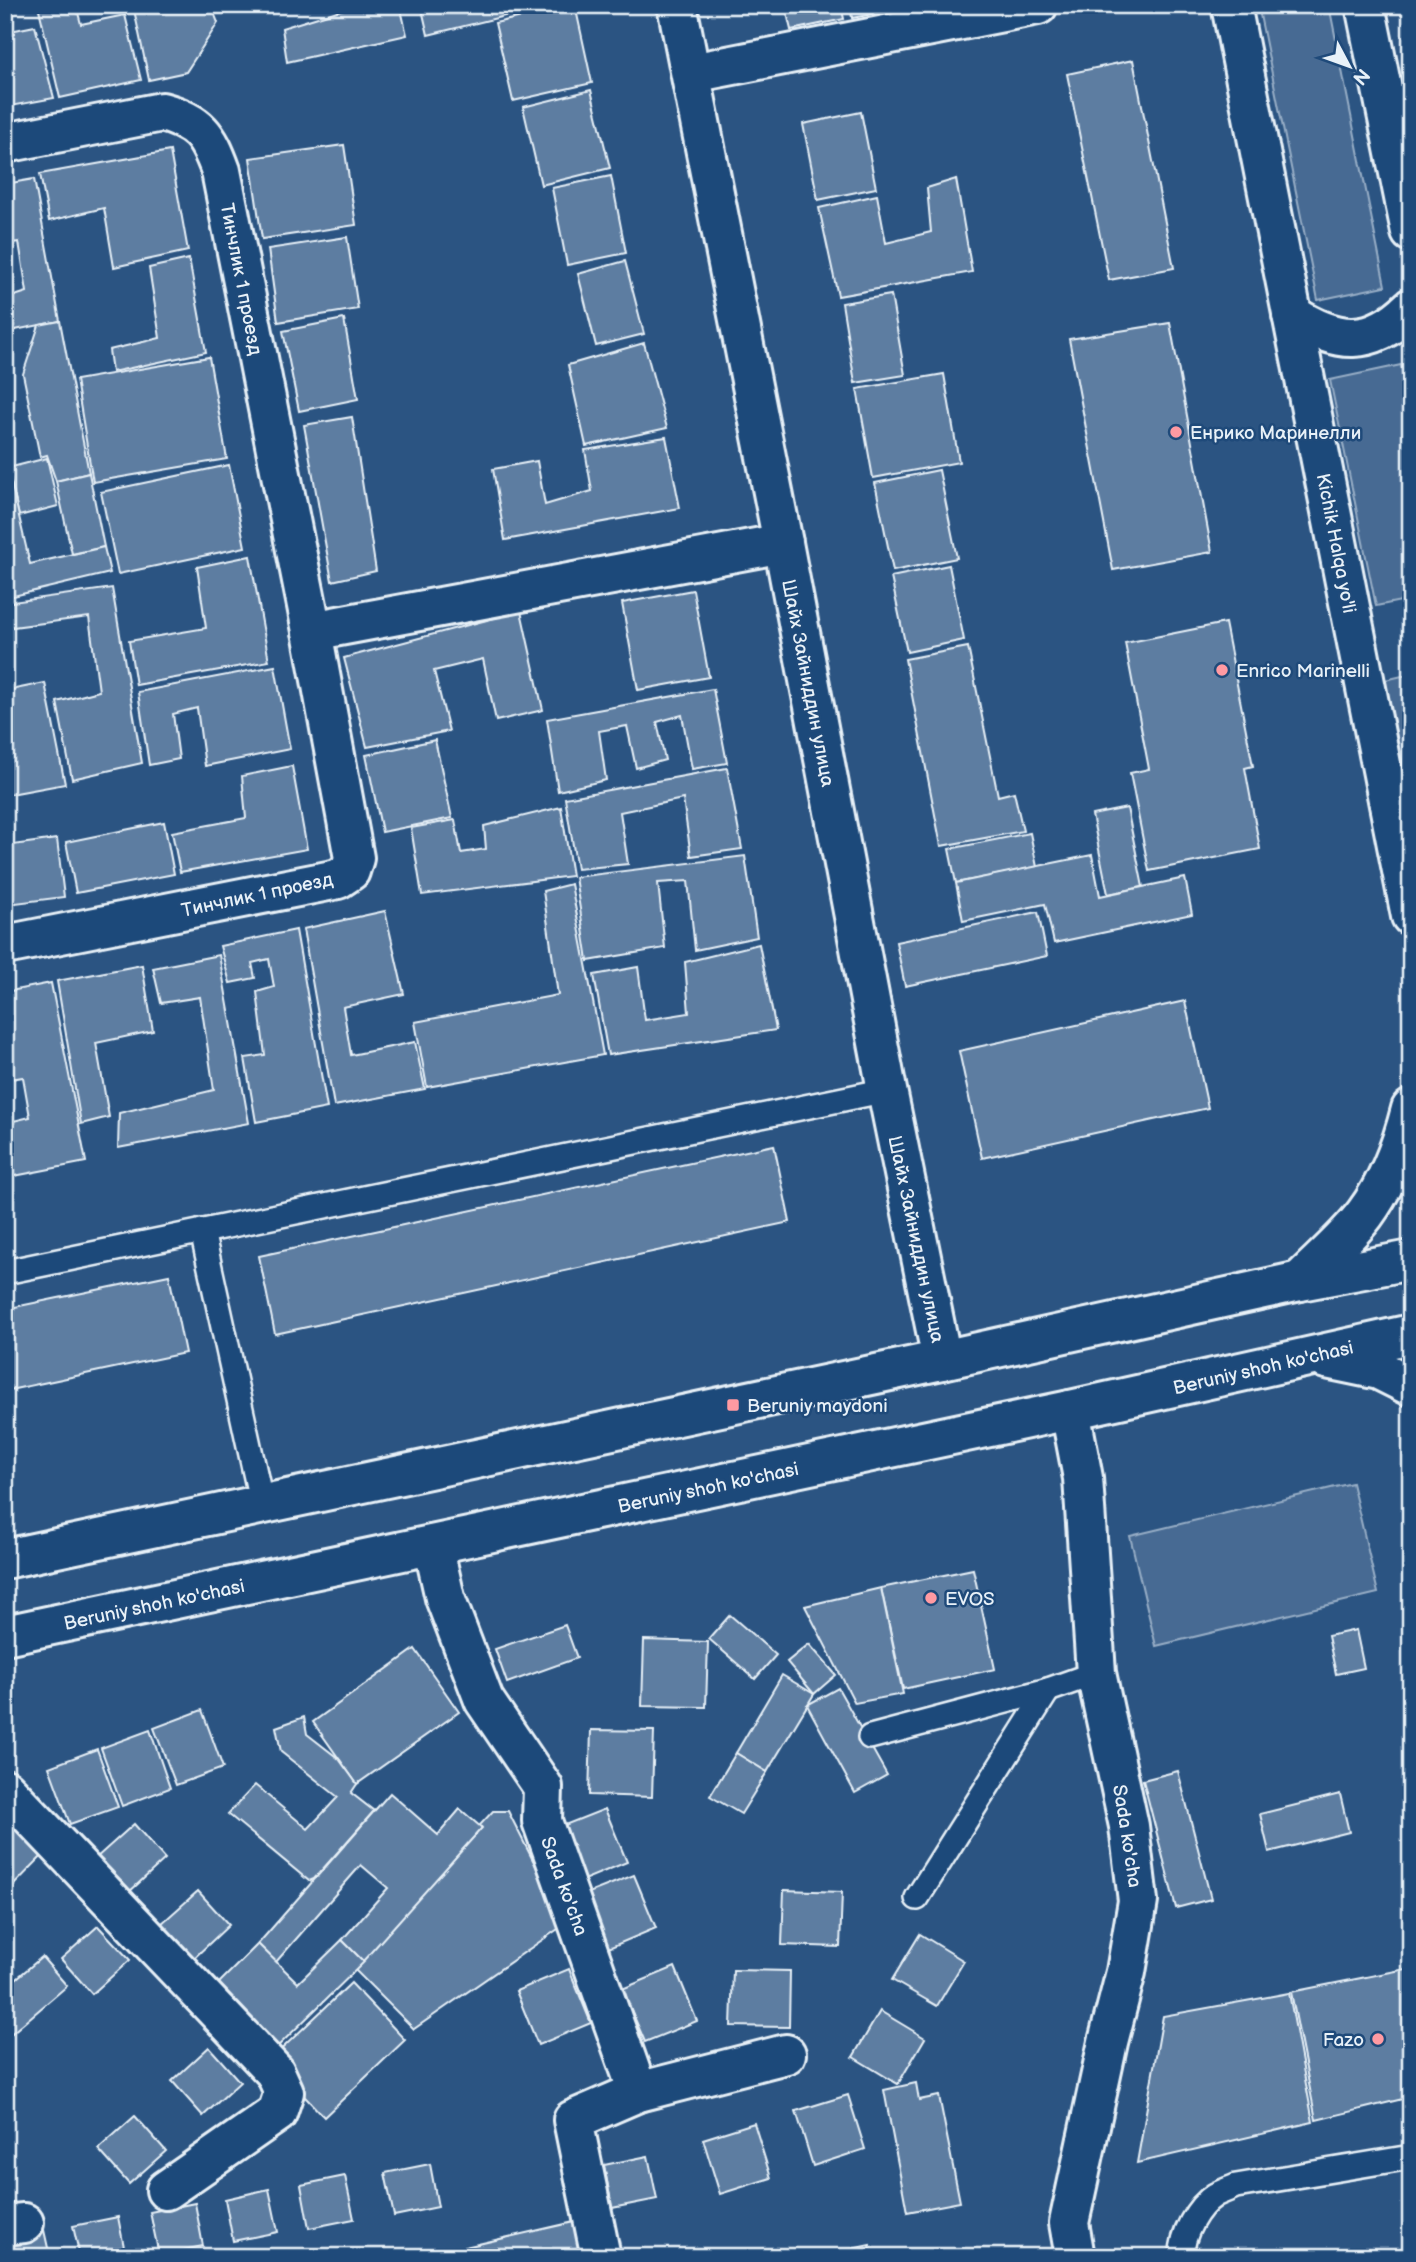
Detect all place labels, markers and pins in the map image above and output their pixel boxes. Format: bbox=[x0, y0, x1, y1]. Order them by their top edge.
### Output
place label: Енрико Маринелли bbox=[1190, 422, 1361, 445]
marker: Енрико Маринелли bbox=[1168, 424, 1184, 440]
place label: Enrico Marinelli bbox=[1236, 660, 1370, 683]
marker: Enrico Marinelli bbox=[1214, 662, 1230, 678]
place label: Beruniy maydoni bbox=[747, 1395, 888, 1418]
marker: Beruniy maydoni bbox=[725, 1397, 741, 1413]
place label: EVOS bbox=[945, 1588, 995, 1611]
marker: EVOS bbox=[923, 1590, 939, 1606]
place label: Fazo bbox=[1323, 2029, 1364, 2052]
marker: Fazo bbox=[1370, 2031, 1386, 2047]

